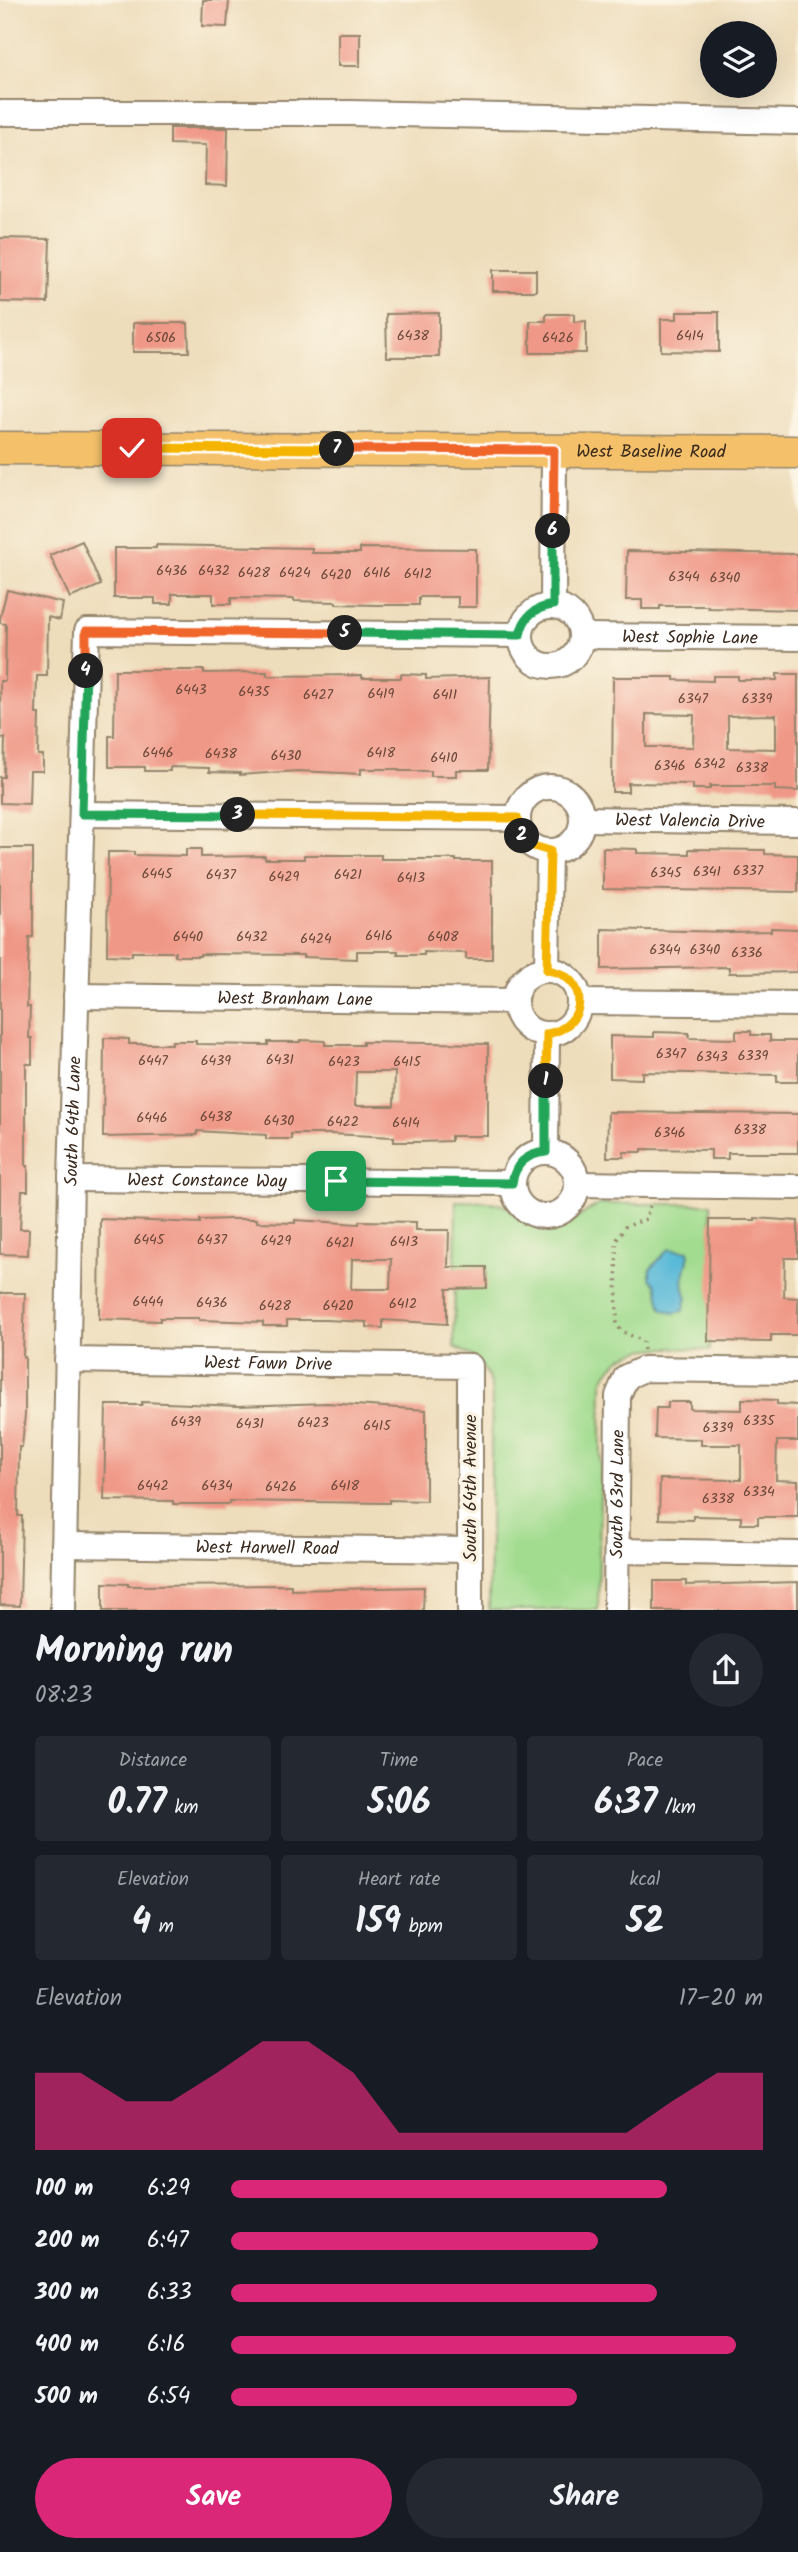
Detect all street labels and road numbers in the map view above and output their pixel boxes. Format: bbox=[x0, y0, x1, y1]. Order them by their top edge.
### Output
street label: West Baseline Road bbox=[576, 438, 727, 468]
street label: West Sophie Lane bbox=[622, 623, 758, 654]
street label: West Valencia Drive bbox=[615, 806, 765, 838]
street label: West Branham Lane bbox=[217, 985, 373, 1015]
street label: South 64th Lane bbox=[58, 1056, 91, 1186]
street label: West Constance Way bbox=[127, 1167, 287, 1197]
street label: West Fawn Drive bbox=[204, 1349, 332, 1380]
street label: South 64th Avenue bbox=[457, 1415, 486, 1561]
street label: South 63rd Lane bbox=[603, 1430, 634, 1559]
street label: West Harwell Road bbox=[195, 1534, 340, 1564]

